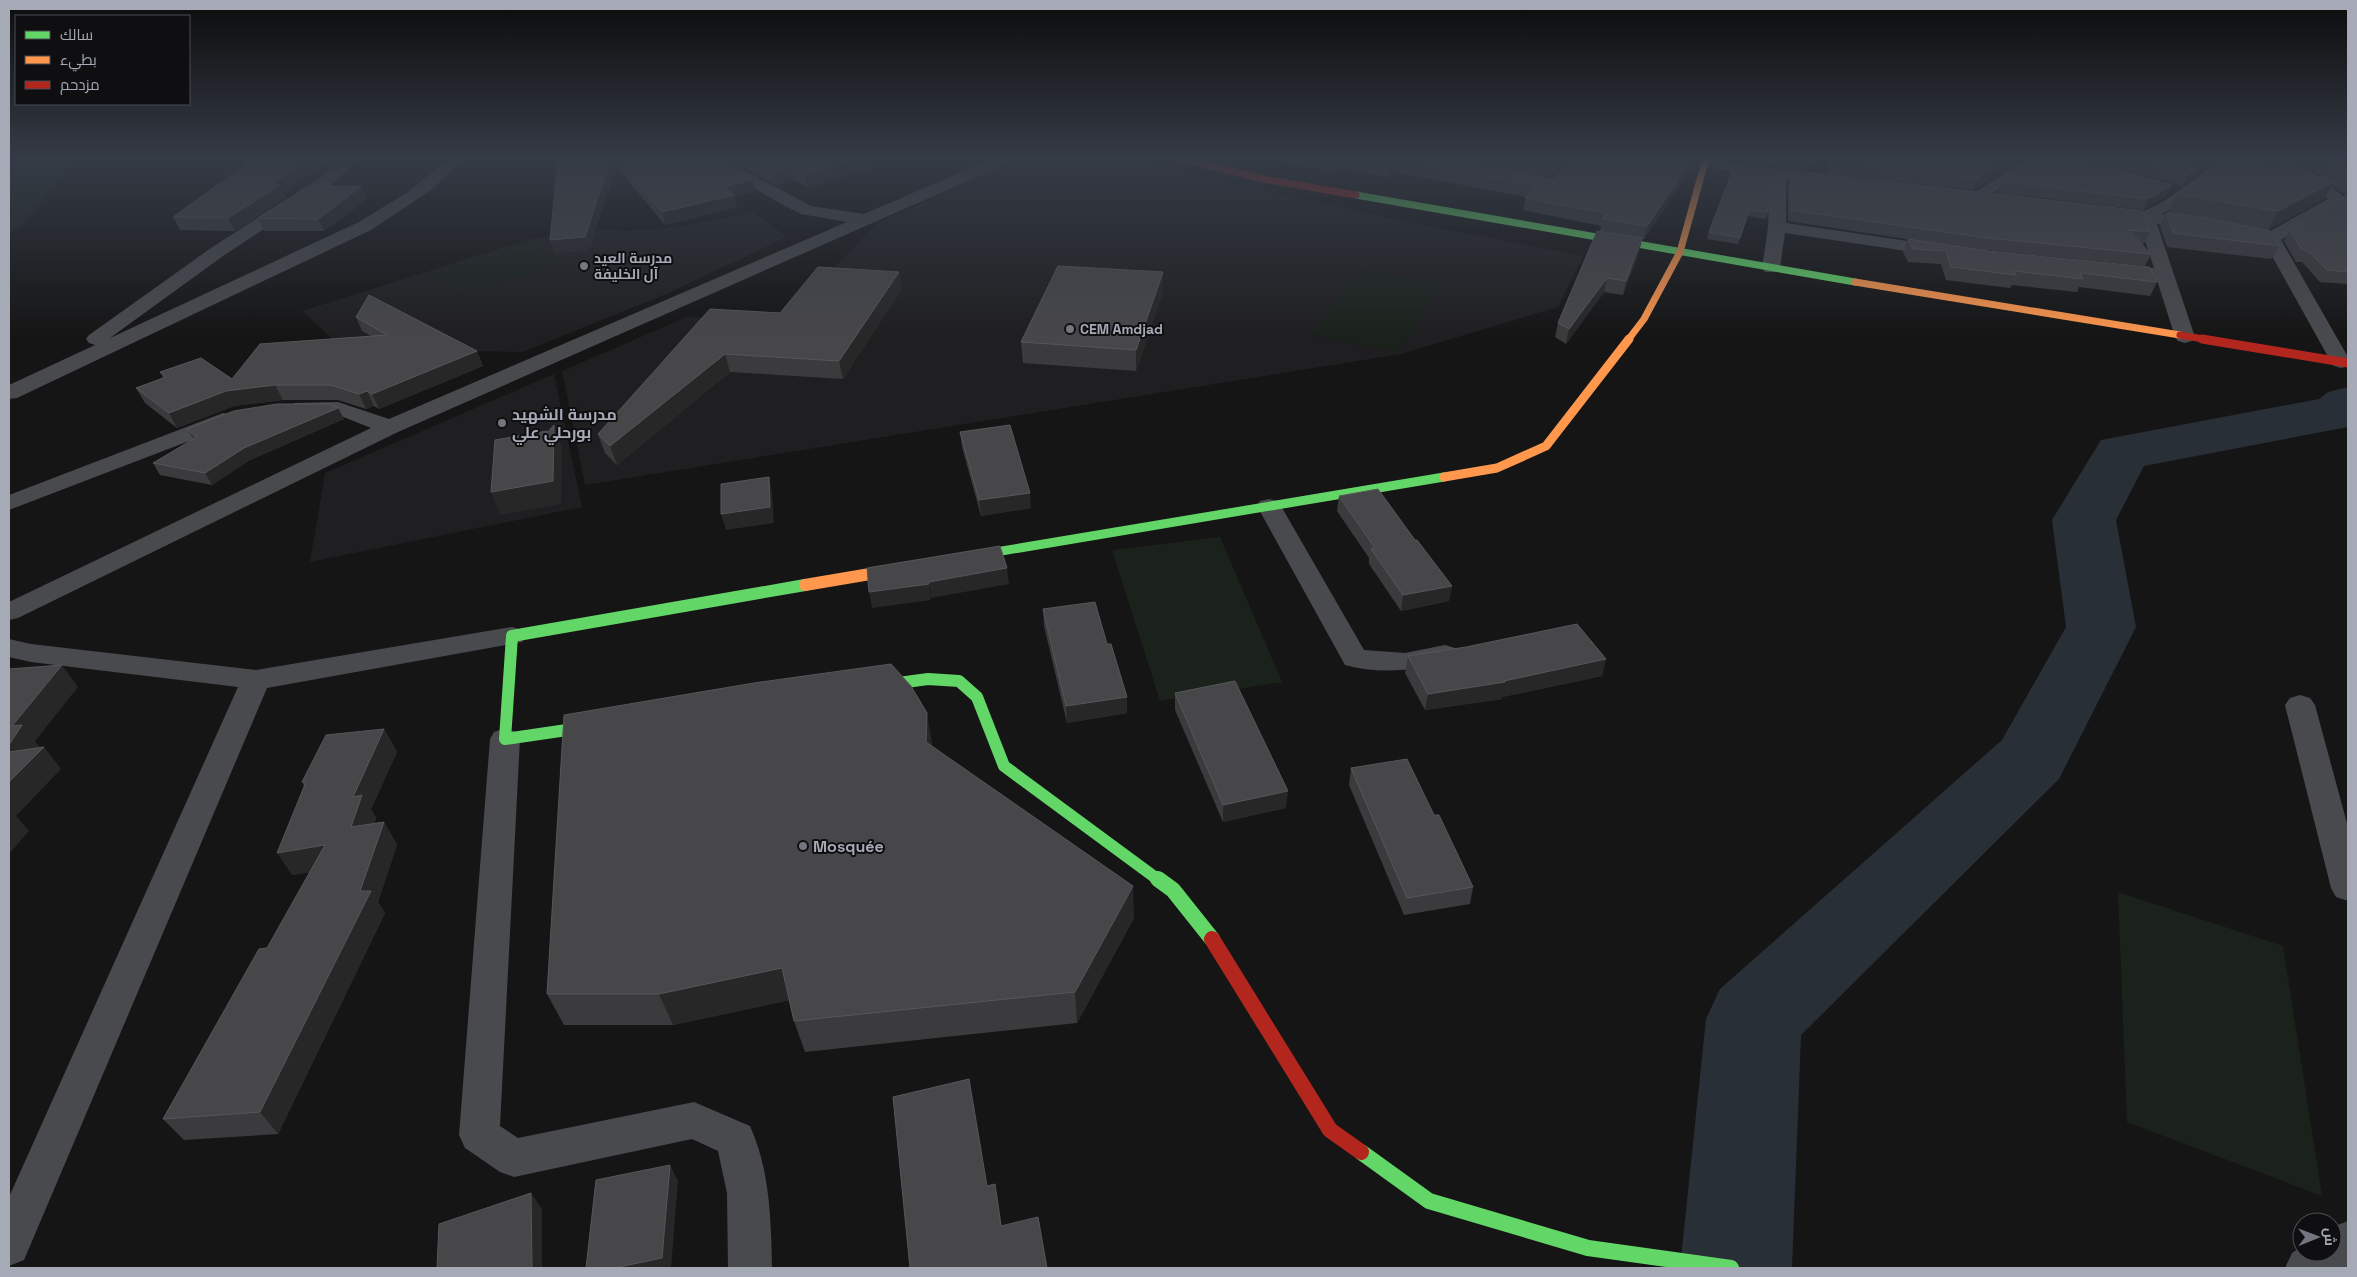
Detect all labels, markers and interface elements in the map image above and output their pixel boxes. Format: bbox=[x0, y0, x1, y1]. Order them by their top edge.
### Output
legend bbox=[15, 15, 190, 105]
text: سالك bbox=[60, 25, 93, 44]
text: بطيء bbox=[60, 50, 97, 72]
text: مزدحم bbox=[60, 75, 100, 95]
place label: مدرسة العيد آل الخليفة bbox=[594, 249, 672, 283]
marker: مدرسة العيد آل الخليفة bbox=[578, 260, 590, 272]
place label: CEM Amdjad bbox=[1080, 320, 1163, 338]
marker: CEM Amdjad bbox=[1064, 323, 1076, 335]
place label: مدرسة الشهيد بورحلي علي bbox=[512, 404, 617, 445]
marker: مدرسة الشهيد بورحلي علي bbox=[496, 417, 508, 429]
place label: Mosquée bbox=[813, 836, 884, 857]
marker: Mosquée bbox=[797, 840, 809, 852]
north arrow bbox=[2292, 1212, 2342, 1262]
text: ش bbox=[2321, 1228, 2339, 1246]

